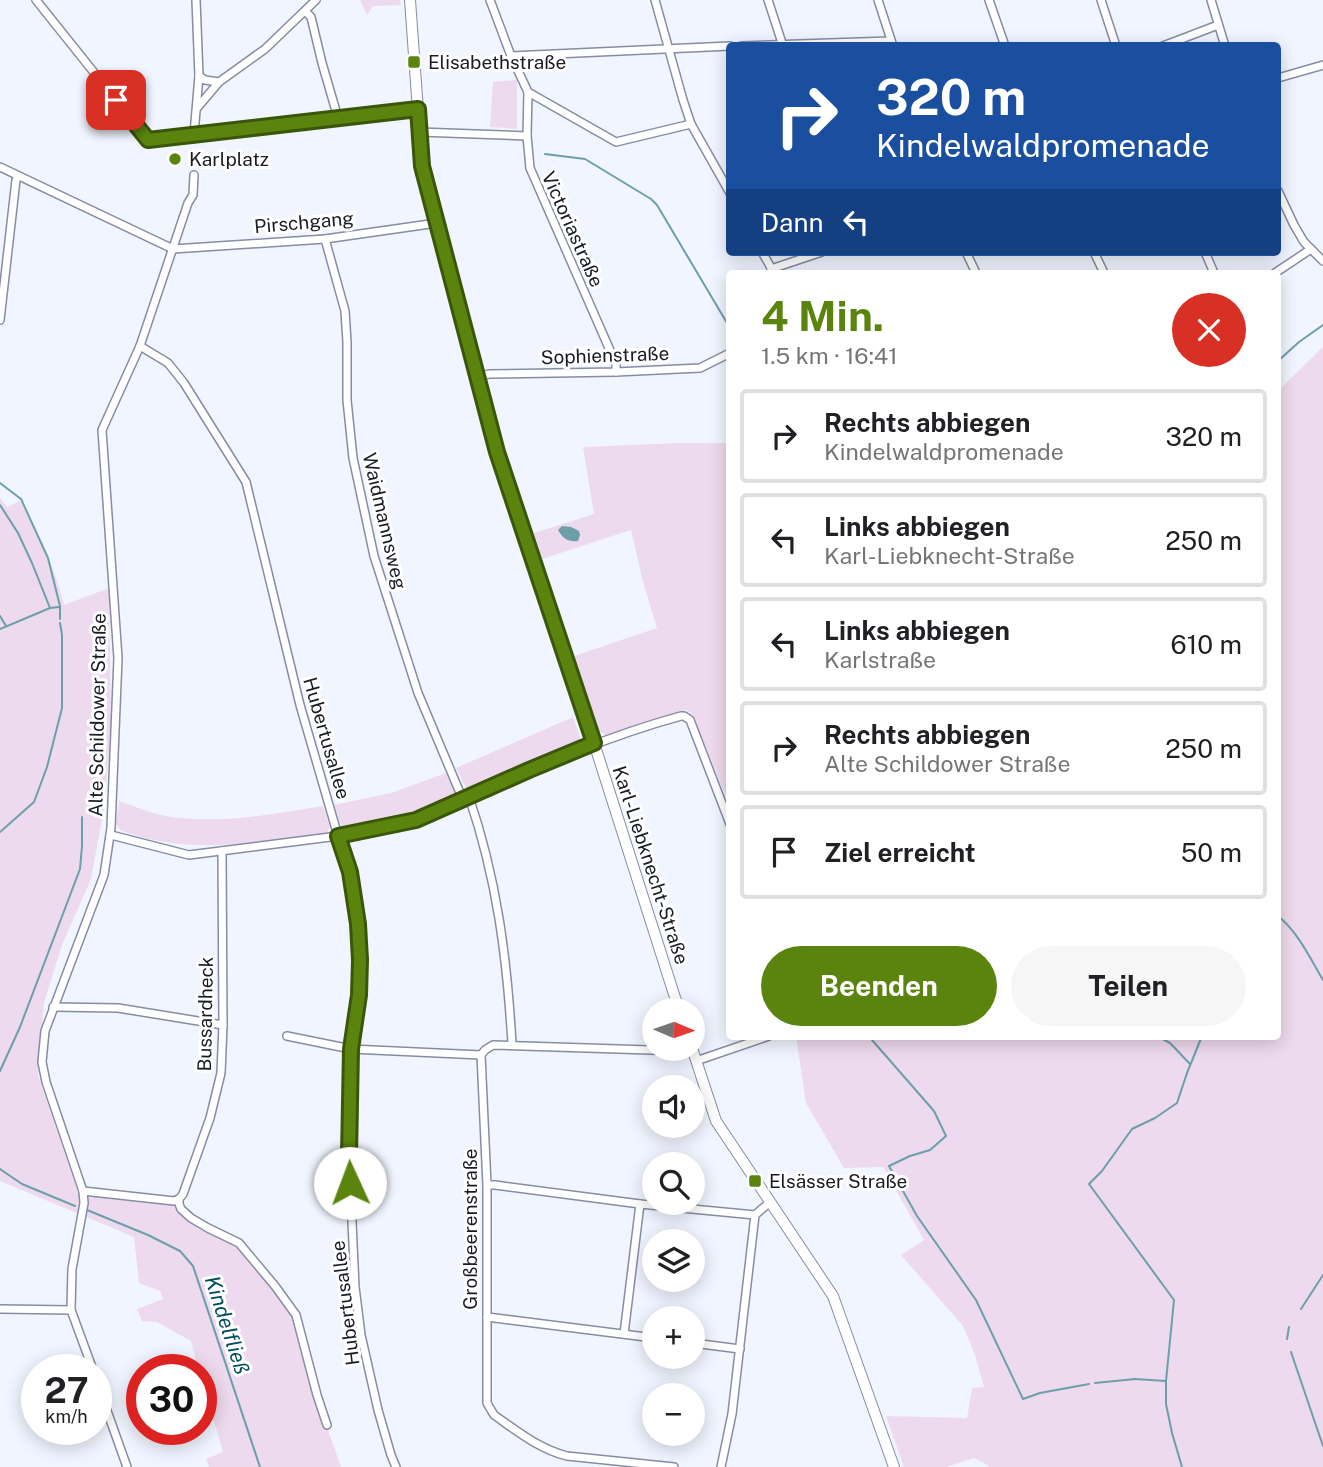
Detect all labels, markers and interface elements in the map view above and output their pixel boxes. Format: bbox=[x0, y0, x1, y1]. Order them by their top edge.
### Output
place label: Elisabethstraße bbox=[428, 51, 566, 73]
marker: Elisabethstraße bbox=[406, 54, 422, 70]
text: 320 m bbox=[876, 68, 1026, 126]
pin bbox=[86, 70, 146, 130]
icon: right bbox=[761, 70, 852, 161]
icon: arrive bbox=[97, 81, 135, 119]
text: Kindelwaldpromenade bbox=[876, 127, 1210, 164]
place label: Karlplatz bbox=[189, 148, 269, 170]
marker: Karlplatz bbox=[167, 151, 183, 167]
street label: Victoriastraße bbox=[538, 168, 608, 290]
icon: left bbox=[837, 203, 875, 241]
street label: Pirschgang bbox=[253, 207, 355, 237]
text: Dann bbox=[761, 207, 823, 238]
text: 4 Min. bbox=[761, 291, 884, 340]
button: close bbox=[1172, 293, 1246, 367]
street label: Sophienstraße bbox=[540, 342, 670, 368]
text: 1.5 km · 16:41 bbox=[761, 342, 898, 369]
text: Rechts abbiegen bbox=[824, 407, 1030, 438]
icon: right bbox=[765, 417, 803, 455]
text: 320 m bbox=[1165, 421, 1242, 452]
text: Kindelwaldpromenade bbox=[824, 438, 1064, 465]
street label: Waidmannsweg bbox=[359, 451, 411, 592]
text: Links abbiegen bbox=[824, 511, 1010, 542]
icon: left bbox=[765, 521, 803, 559]
text: 250 m bbox=[1165, 525, 1242, 556]
text: Karl-Liebknecht-Straße bbox=[824, 542, 1075, 569]
street label: Alte Schildower Straße bbox=[84, 613, 110, 817]
text: Links abbiegen bbox=[824, 615, 1010, 646]
icon: left bbox=[765, 625, 803, 663]
text: 610 m bbox=[1171, 629, 1242, 660]
text: Karlstraße bbox=[824, 646, 936, 673]
street label: Hubertusallee bbox=[299, 675, 355, 801]
text: Rechts abbiegen bbox=[824, 719, 1030, 750]
icon: right bbox=[765, 729, 803, 767]
text: 250 m bbox=[1165, 733, 1242, 764]
text: Alte Schildower Straße bbox=[824, 750, 1070, 777]
street label: Karl-Liebknecht-Straße bbox=[609, 763, 693, 967]
icon: arrive bbox=[765, 833, 803, 871]
text: Ziel erreicht bbox=[824, 837, 976, 868]
text: 50 m bbox=[1181, 837, 1242, 868]
button: Beenden bbox=[761, 946, 997, 1026]
button: Teilen bbox=[1011, 946, 1246, 1026]
street label: Bussardheck bbox=[193, 956, 217, 1072]
north arrow bbox=[642, 998, 705, 1060]
map controls bbox=[642, 998, 705, 1446]
button: sound bbox=[642, 1075, 705, 1138]
position arrow bbox=[313, 1146, 387, 1220]
street label: Großbeerenstraße bbox=[459, 1148, 481, 1310]
button: search bbox=[642, 1152, 705, 1215]
place label: Elsässer Straße bbox=[769, 1170, 907, 1192]
marker: Elsässer Straße bbox=[747, 1173, 763, 1189]
button: layers bbox=[642, 1229, 705, 1292]
street label: Hubertusallee bbox=[326, 1239, 364, 1367]
water label: Kindelfließ bbox=[200, 1272, 255, 1377]
button: + bbox=[642, 1306, 705, 1369]
speed limit sign: 30 bbox=[126, 1354, 217, 1445]
text: 27 bbox=[44, 1370, 89, 1411]
button: − bbox=[642, 1383, 705, 1446]
text: km/h bbox=[45, 1406, 88, 1427]

